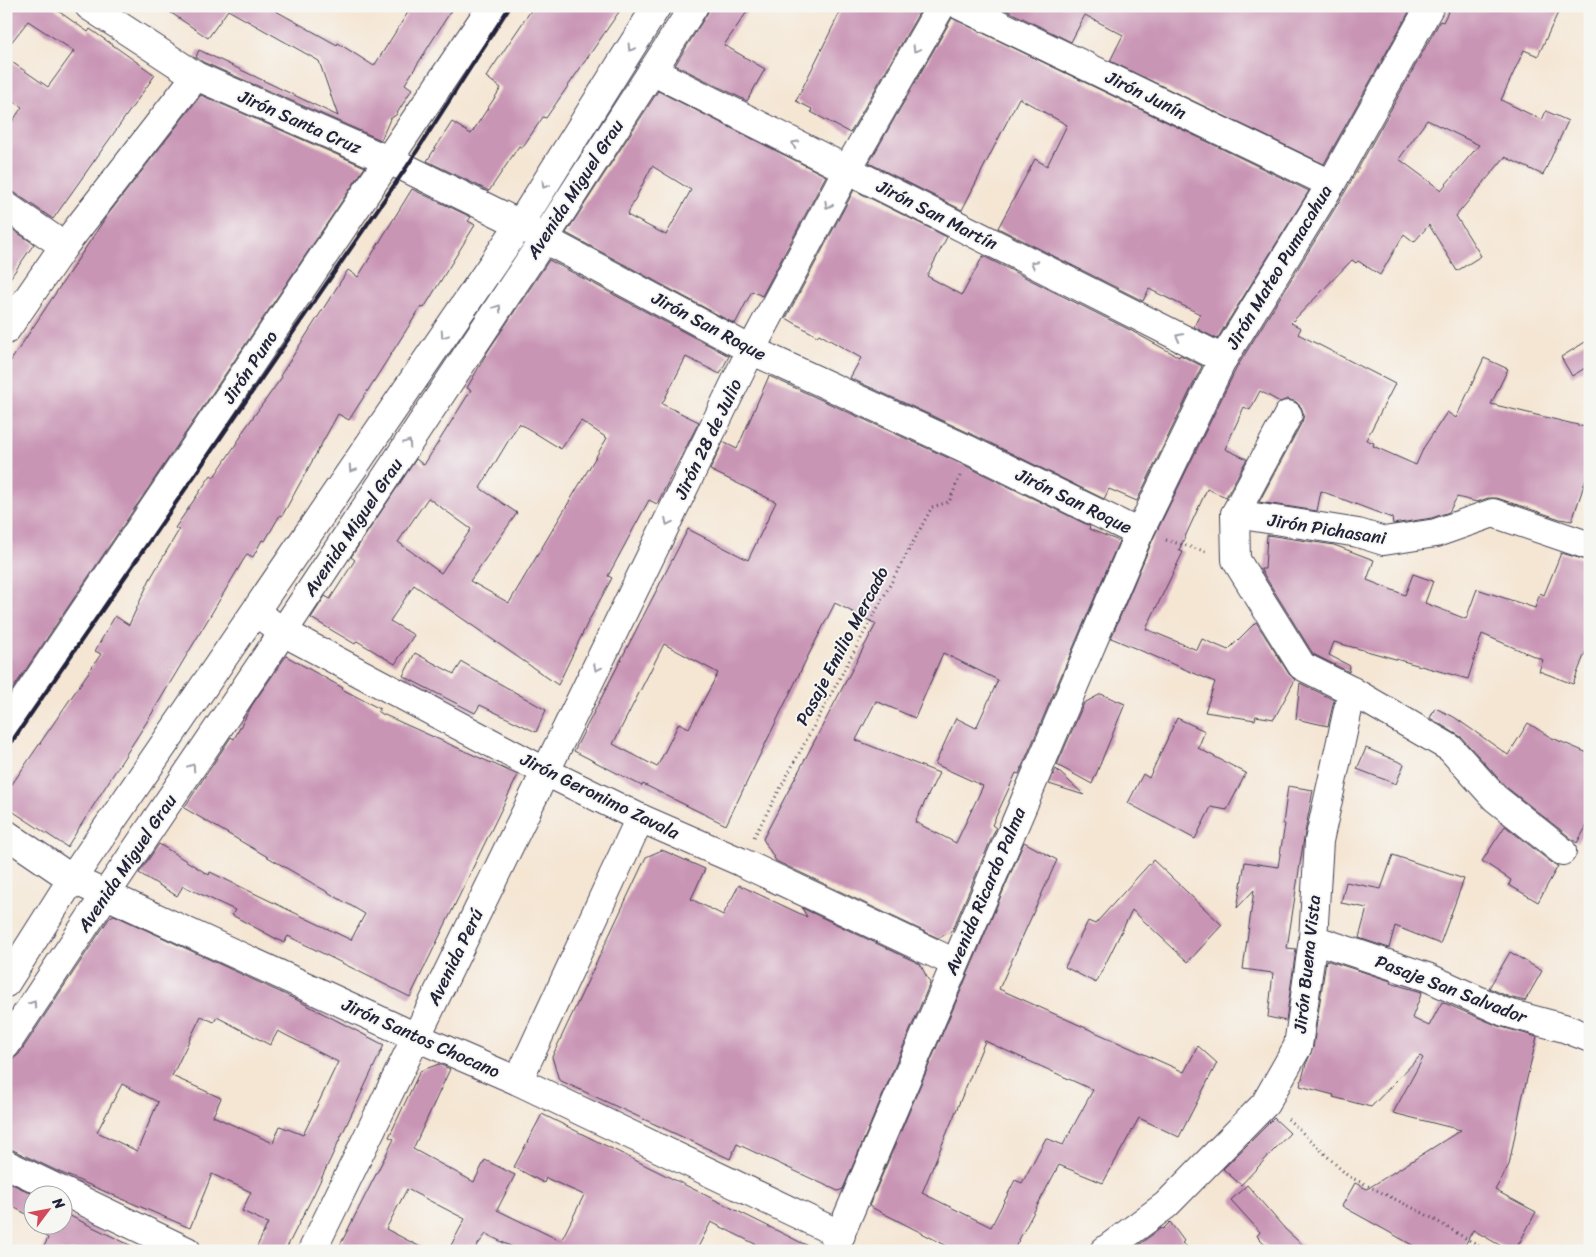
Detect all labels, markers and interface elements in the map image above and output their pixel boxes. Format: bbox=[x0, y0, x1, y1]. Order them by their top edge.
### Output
one-way arrow bbox=[627, 42, 637, 51]
one-way arrow bbox=[913, 43, 923, 52]
street label: Jirón Junín bbox=[1099, 61, 1192, 129]
street label: Jirón Santa Cruz bbox=[232, 80, 367, 164]
street label: Avenida Miguel Grau bbox=[517, 112, 633, 266]
one-way arrow bbox=[792, 140, 801, 150]
street label: Jirón San Martín bbox=[870, 170, 1004, 259]
street label: Jirón Mateo Pumacahua bbox=[1216, 178, 1341, 356]
one-way arrow bbox=[541, 180, 551, 189]
one-way arrow bbox=[824, 200, 834, 209]
one-way arrow bbox=[1030, 260, 1039, 270]
street label: Jirón San Roque bbox=[645, 282, 772, 370]
one-way arrow bbox=[492, 304, 501, 313]
street label: Jirón Puno bbox=[213, 323, 287, 411]
one-way arrow bbox=[441, 329, 450, 338]
one-way arrow bbox=[1176, 333, 1185, 343]
street label: Jirón 28 de Julio bbox=[664, 373, 751, 506]
one-way arrow bbox=[402, 440, 411, 449]
street label: Avenida Miguel Grau bbox=[294, 451, 412, 604]
street label: Jirón San Roque bbox=[1009, 458, 1138, 543]
one-way arrow bbox=[349, 463, 358, 473]
street label: Jirón Pichasani bbox=[1265, 504, 1389, 554]
one-way arrow bbox=[663, 517, 674, 526]
street label: Pasaje Emilio Mercado bbox=[786, 560, 898, 732]
one-way arrow bbox=[592, 663, 603, 672]
street label: Jirón Geronimo Zavala bbox=[514, 743, 686, 849]
one-way arrow bbox=[185, 764, 195, 773]
street label: Avenida Miguel Grau bbox=[68, 787, 186, 940]
street label: Avenida Ricardo Palma bbox=[935, 801, 1035, 981]
street label: Jirón Buena Vista bbox=[1284, 893, 1330, 1036]
street label: Avenida Perú bbox=[417, 903, 492, 1012]
street label: Pasaje San Salvador bbox=[1370, 945, 1533, 1033]
street label: Jirón Santos Chocano bbox=[336, 988, 506, 1087]
one-way arrow bbox=[27, 1001, 36, 1010]
north arrow bbox=[22, 1184, 72, 1234]
text: N bbox=[45, 1192, 72, 1214]

